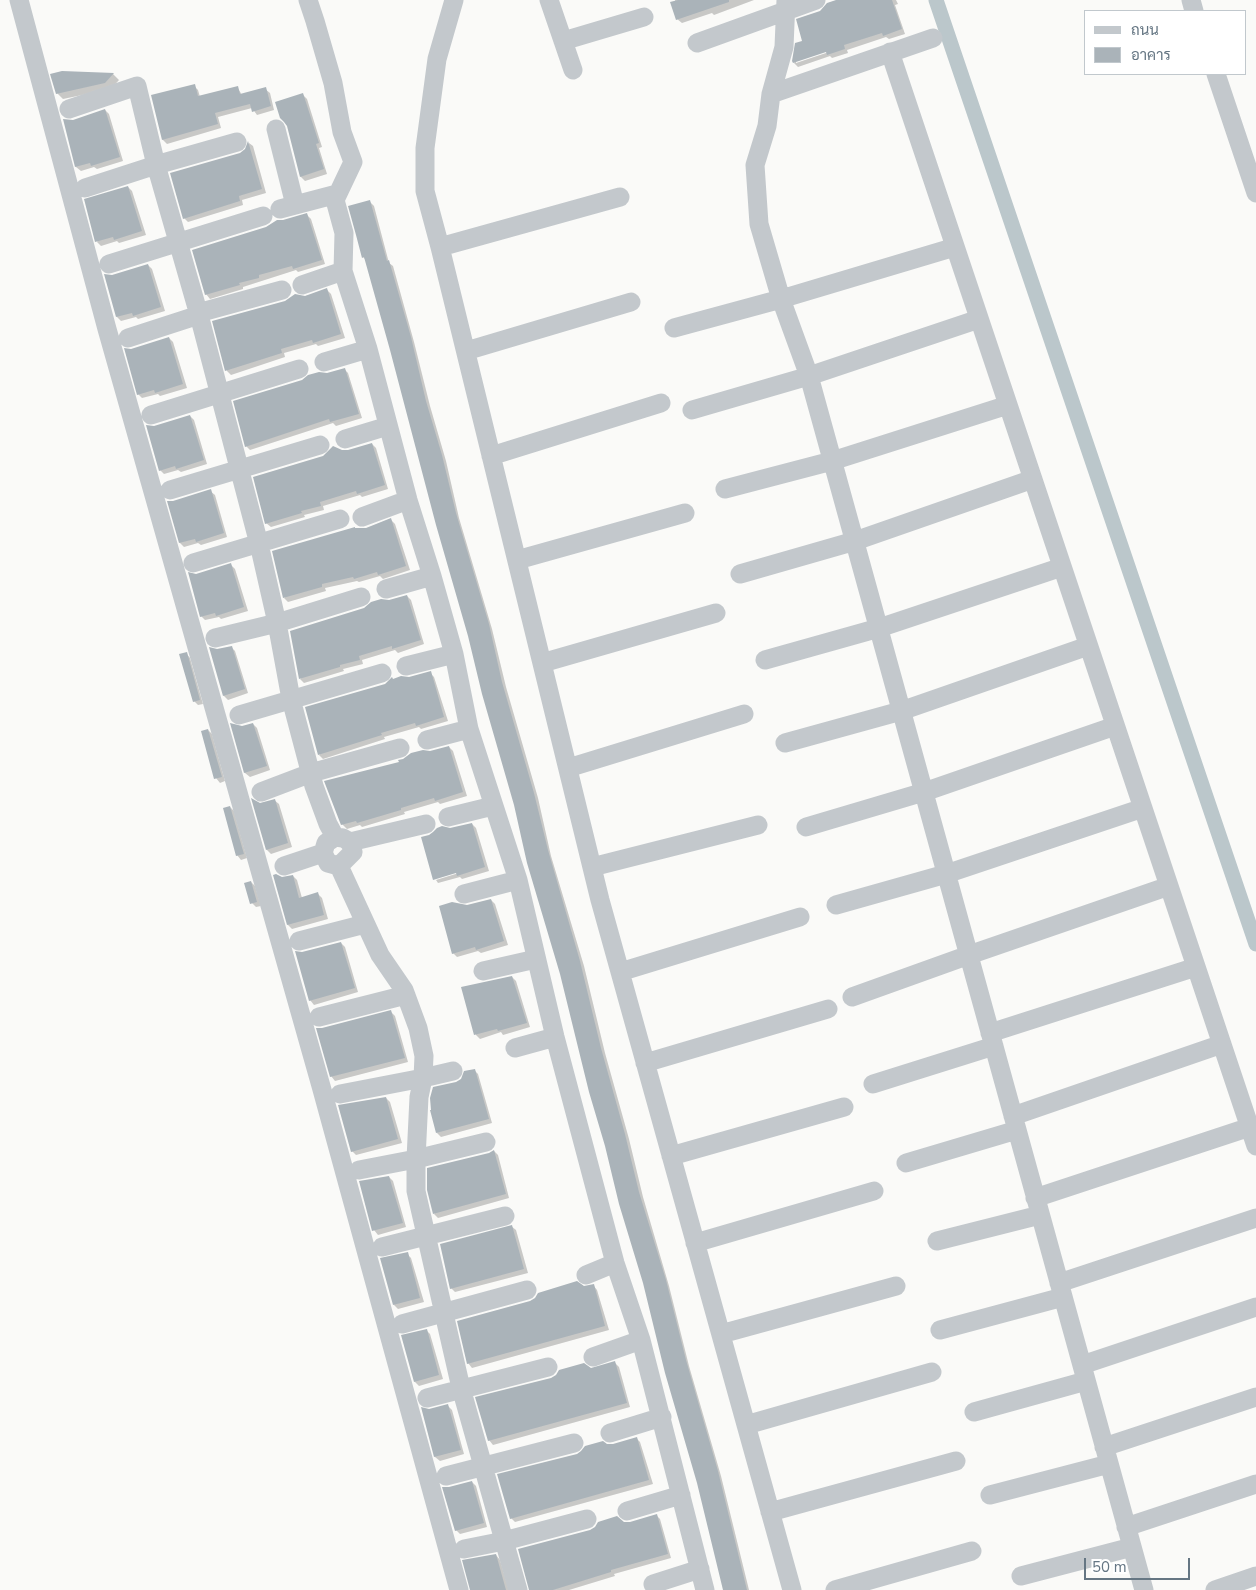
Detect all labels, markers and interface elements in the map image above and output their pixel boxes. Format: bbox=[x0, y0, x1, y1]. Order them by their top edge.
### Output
legend bbox=[1084, 10, 1246, 75]
text: ถนน bbox=[1131, 20, 1159, 40]
text: อาคาร bbox=[1131, 45, 1171, 65]
scale bar bbox=[1086, 1548, 1192, 1580]
text: 50 m bbox=[1092, 1557, 1127, 1577]

